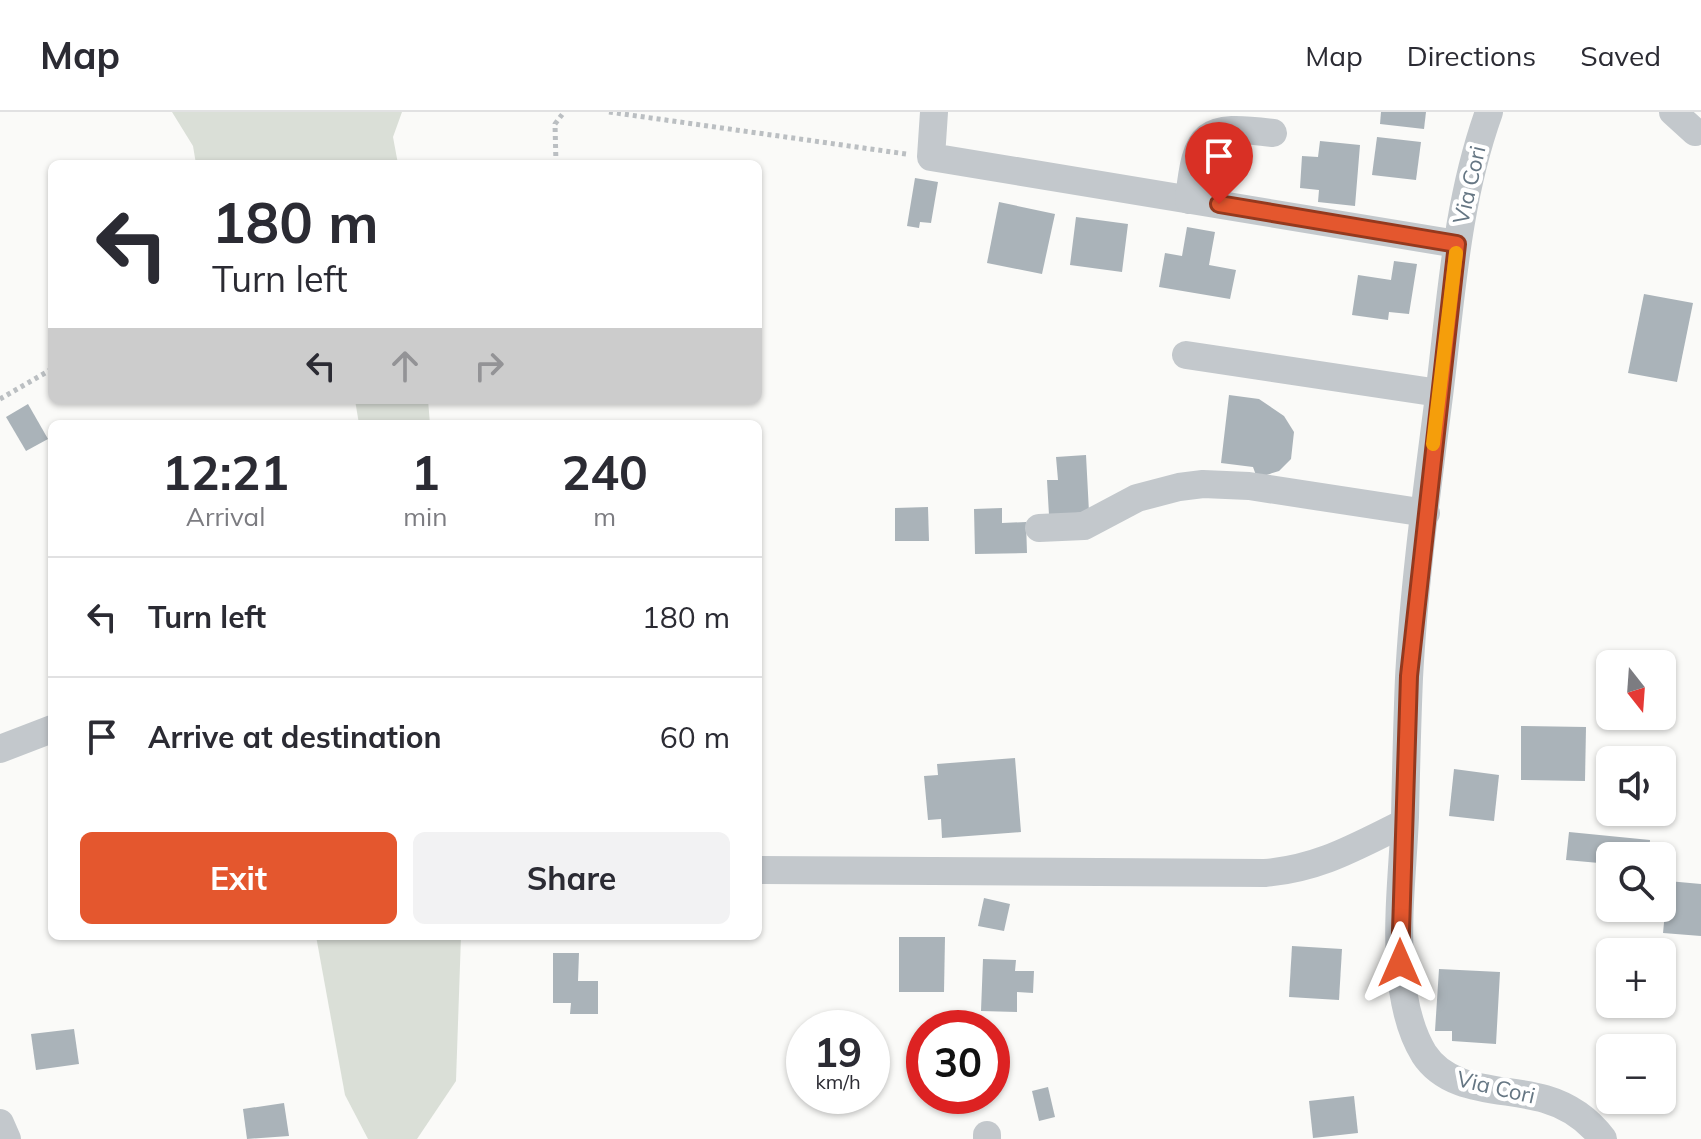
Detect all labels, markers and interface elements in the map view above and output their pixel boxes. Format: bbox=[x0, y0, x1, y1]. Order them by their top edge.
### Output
text: Map bbox=[40, 31, 120, 79]
text: Map bbox=[1305, 38, 1363, 73]
text: Directions bbox=[1407, 38, 1536, 73]
text: Saved bbox=[1580, 38, 1661, 73]
pin bbox=[1185, 122, 1253, 204]
icon: arrive bbox=[1197, 134, 1241, 178]
street label: Via Cori bbox=[1446, 143, 1492, 227]
text: 180 m bbox=[212, 187, 379, 257]
icon: left bbox=[80, 192, 184, 296]
text: Turn left bbox=[212, 256, 348, 301]
icon: left bbox=[299, 344, 343, 388]
icon: ahead bbox=[383, 344, 427, 388]
icon: right bbox=[467, 344, 511, 388]
text: 12:21 bbox=[162, 442, 289, 502]
text: 1 bbox=[411, 442, 440, 502]
text: 240 bbox=[562, 442, 648, 502]
text: Arrival bbox=[186, 500, 265, 533]
text: min bbox=[403, 500, 447, 533]
text: m bbox=[593, 500, 616, 533]
icon: left bbox=[80, 595, 124, 639]
text: Turn left bbox=[148, 598, 266, 636]
text: 180 m bbox=[642, 598, 730, 636]
north arrow bbox=[1596, 650, 1676, 730]
map controls bbox=[1596, 650, 1676, 1114]
icon: arrive bbox=[80, 715, 124, 759]
text: Arrive at destination bbox=[148, 718, 442, 756]
text: 60 m bbox=[660, 718, 730, 756]
button: sound bbox=[1596, 746, 1676, 826]
button: Exit bbox=[80, 832, 397, 924]
button: Share bbox=[413, 832, 730, 924]
button: search bbox=[1596, 842, 1676, 922]
position arrow bbox=[1358, 921, 1442, 1005]
button: + bbox=[1596, 938, 1676, 1018]
speed limit sign: 30 bbox=[906, 1010, 1010, 1114]
text: 19 bbox=[814, 1027, 862, 1077]
button: − bbox=[1596, 1034, 1676, 1114]
street label: Via Cori bbox=[1454, 1064, 1538, 1110]
text: km/h bbox=[815, 1069, 861, 1094]

